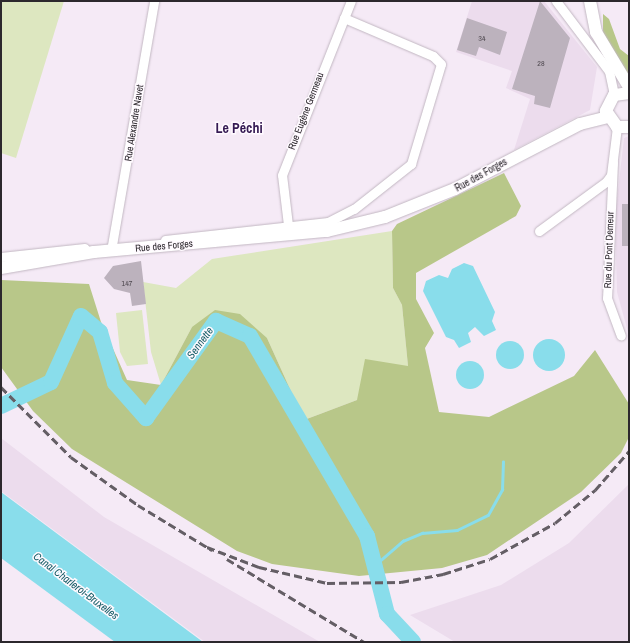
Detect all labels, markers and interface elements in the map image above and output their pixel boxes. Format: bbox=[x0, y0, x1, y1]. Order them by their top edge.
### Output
house number: 34 bbox=[478, 34, 486, 44]
house number: 28 bbox=[537, 59, 545, 69]
street label: Rue Eugène Germeau bbox=[286, 71, 326, 151]
street label: Rue Alexandre Navet bbox=[122, 84, 146, 162]
district label: Le Péchi bbox=[215, 120, 263, 136]
street label: Rue des Forges bbox=[453, 156, 509, 194]
street label: Rue du Pont Demeur bbox=[602, 211, 616, 289]
street label: Rue des Forges bbox=[135, 237, 193, 255]
house number: 147 bbox=[122, 279, 132, 289]
water label: Sennette bbox=[184, 325, 216, 361]
water label: Canal Charleroi-Bruxelles bbox=[31, 550, 121, 622]

